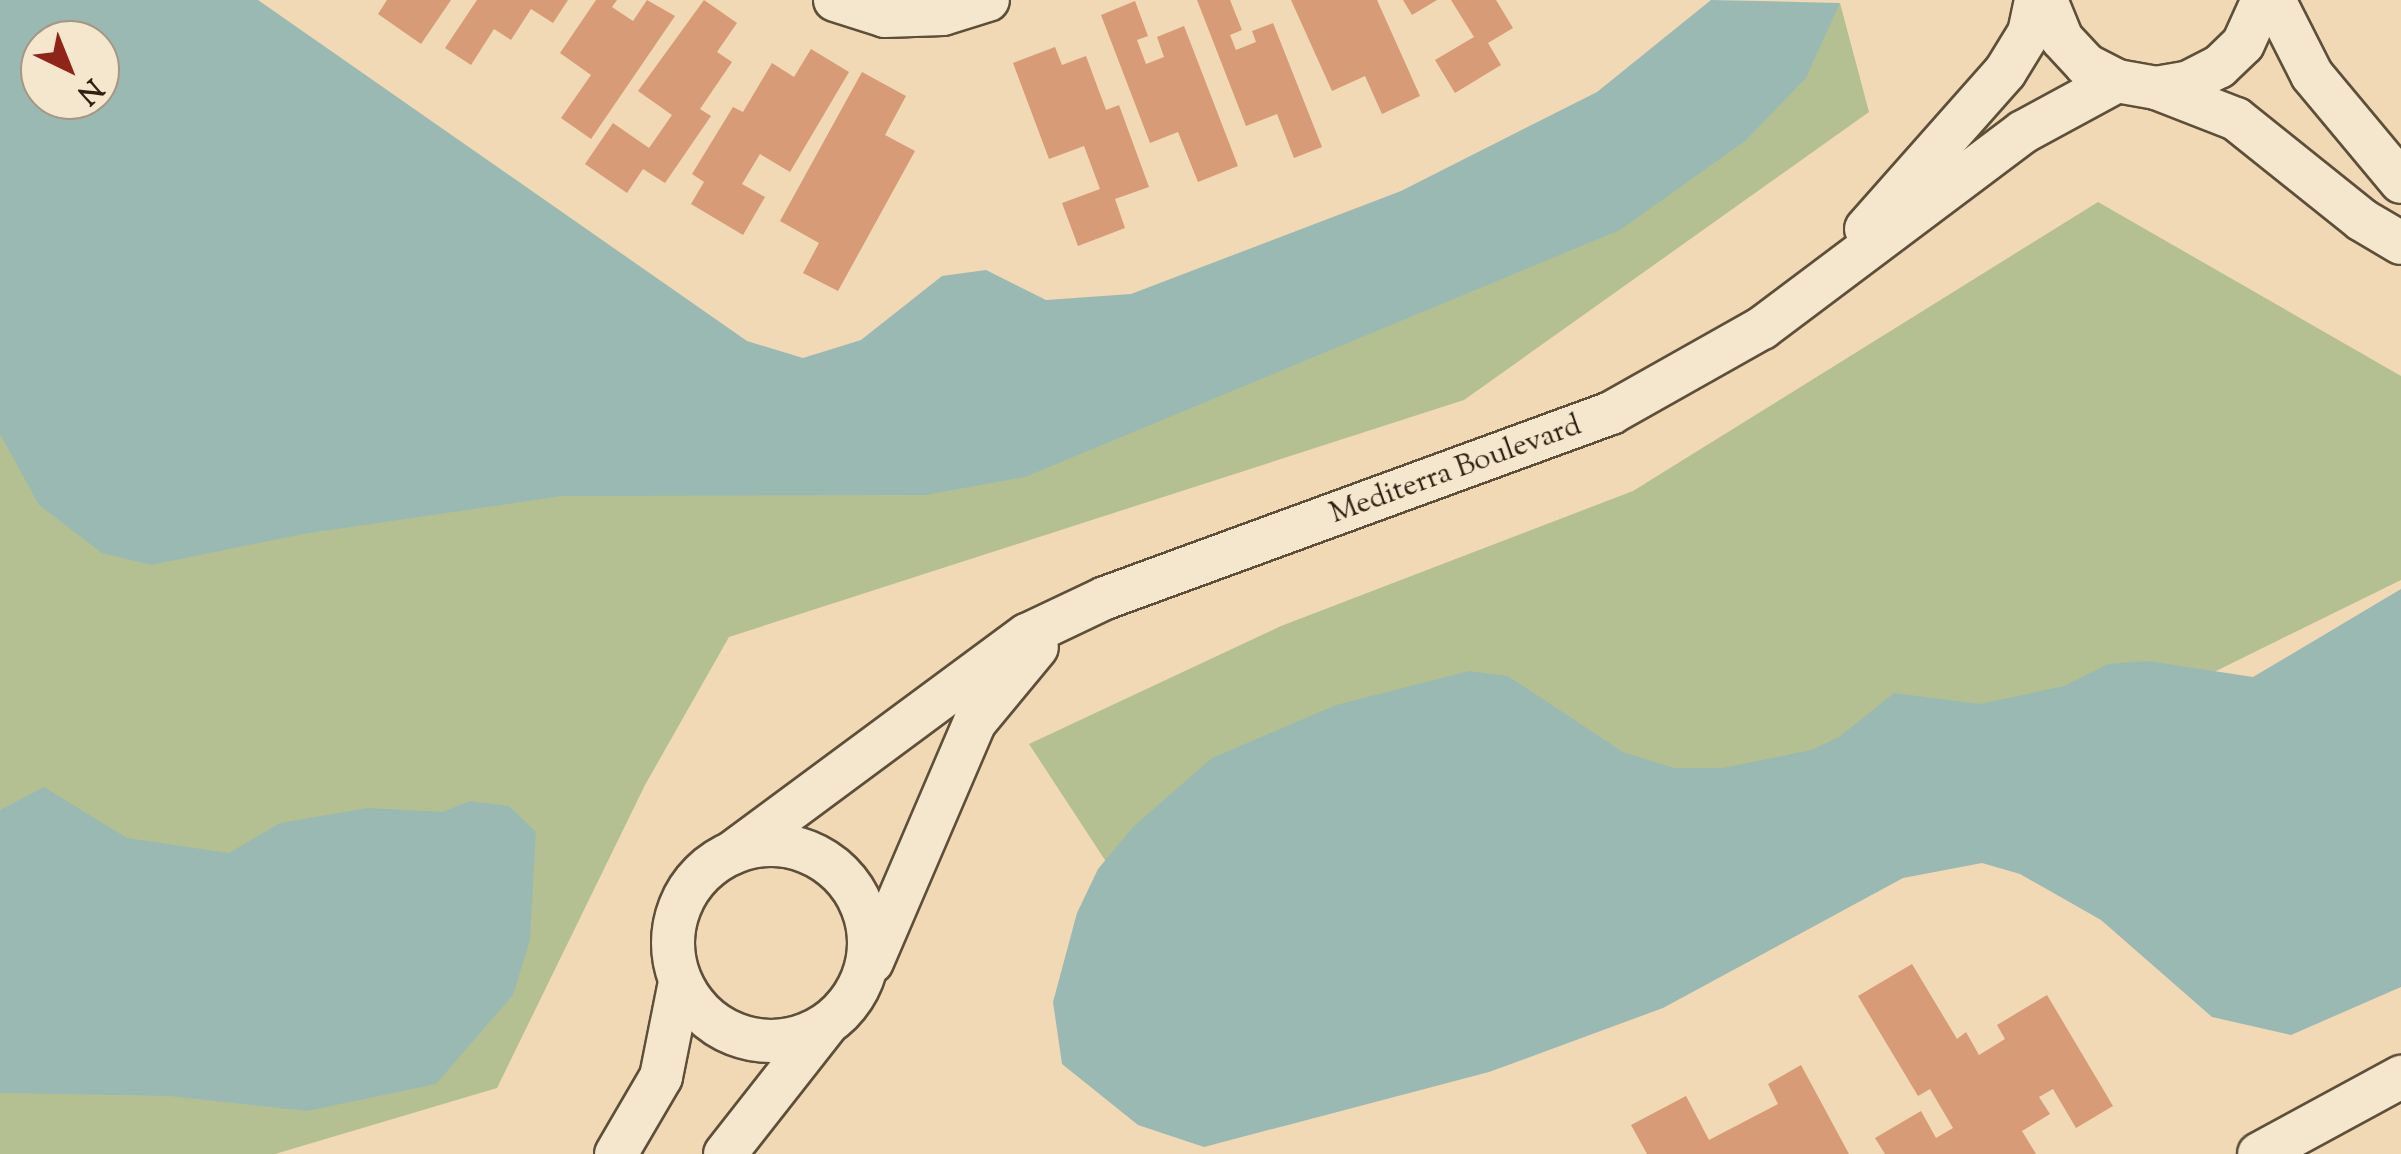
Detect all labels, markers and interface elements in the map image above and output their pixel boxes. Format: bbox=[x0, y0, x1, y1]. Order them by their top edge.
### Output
north arrow bbox=[20, 20, 120, 120]
text: N bbox=[67, 68, 111, 113]
street label: Mediterra Boulevard bbox=[1325, 409, 1587, 533]

